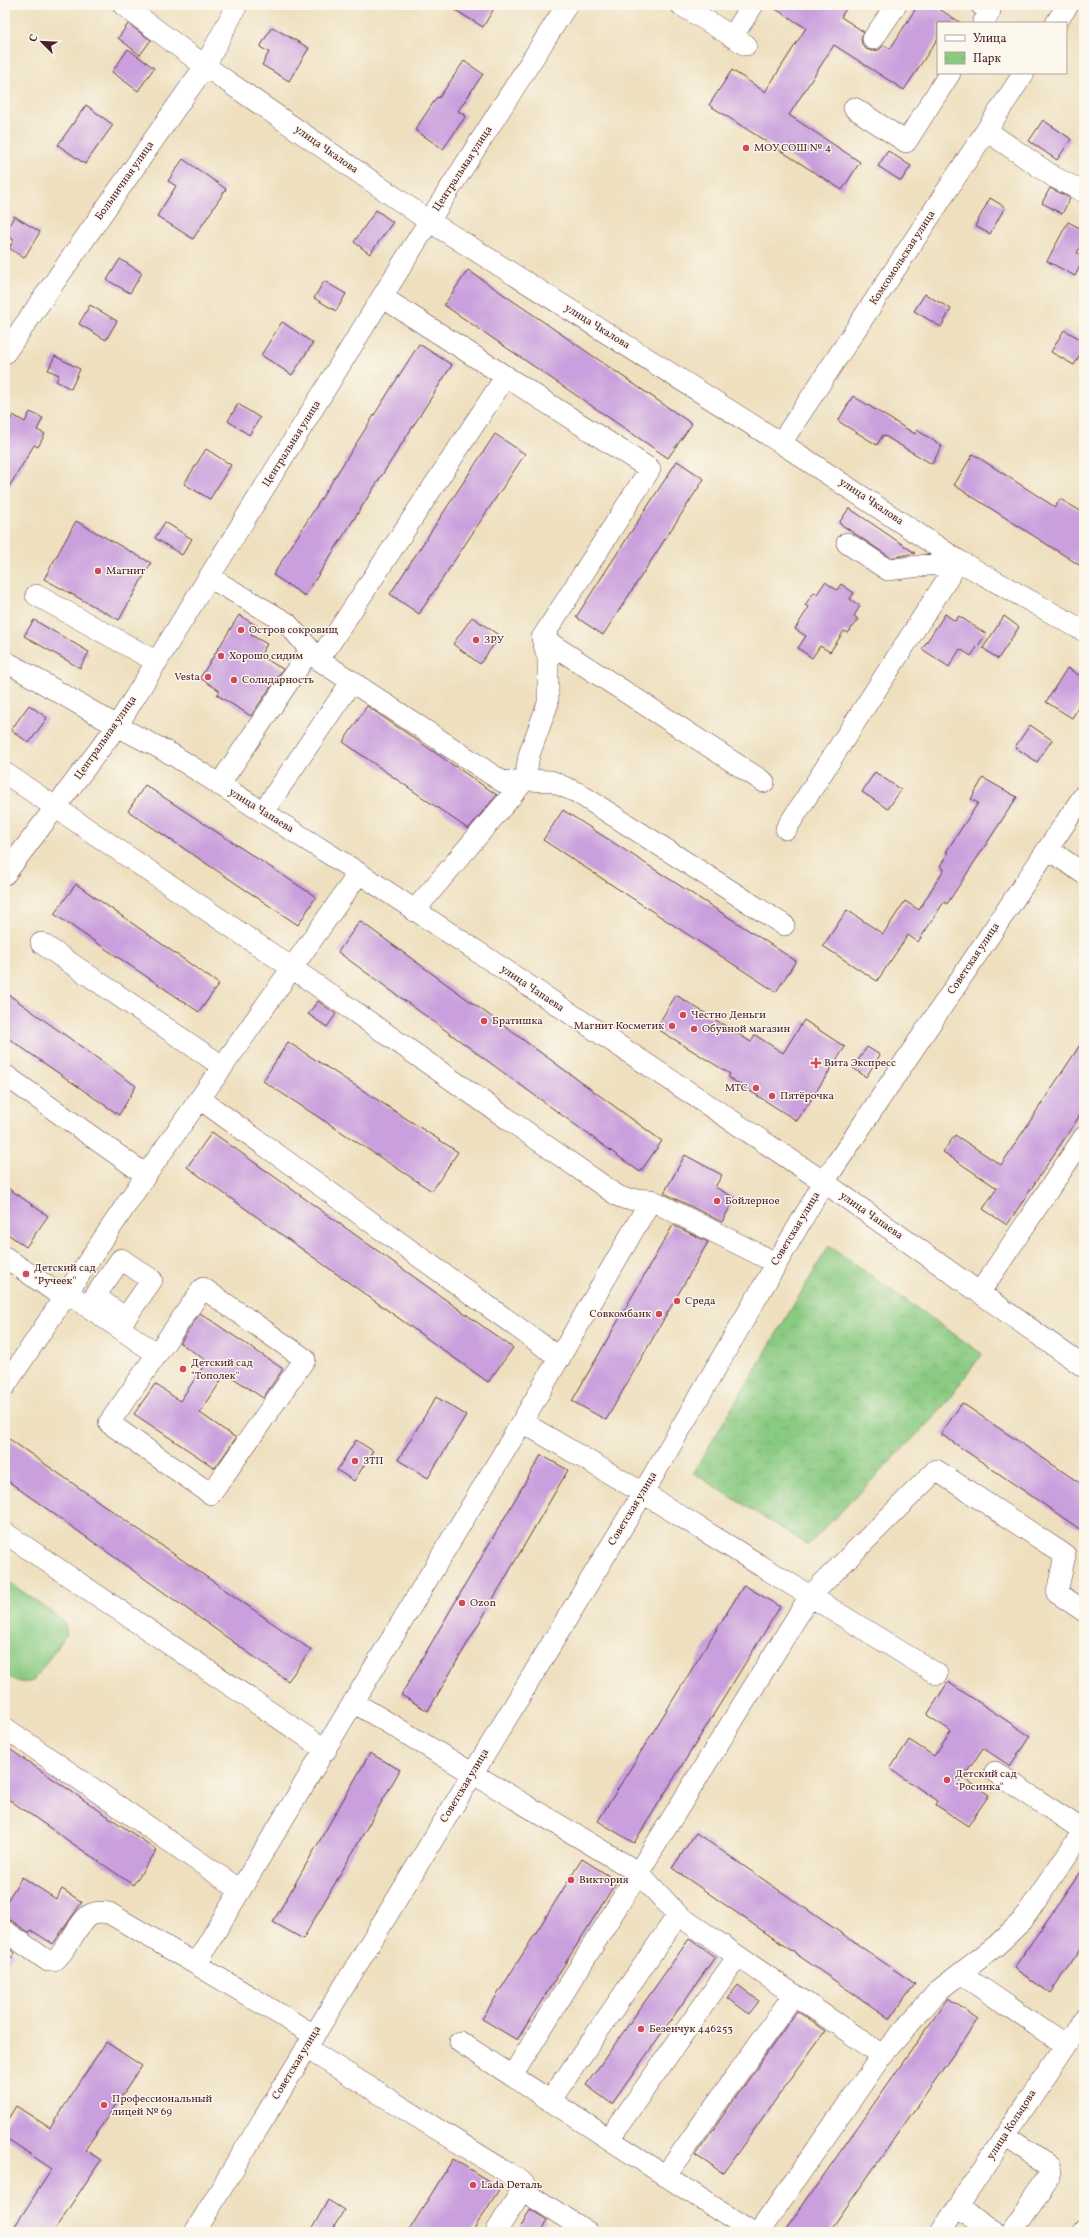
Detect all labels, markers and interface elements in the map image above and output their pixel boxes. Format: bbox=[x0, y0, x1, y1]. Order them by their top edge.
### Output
north arrow bbox=[22, 22, 62, 62]
legend bbox=[937, 22, 1067, 74]
text: Улица bbox=[973, 31, 1006, 47]
text: С bbox=[26, 32, 43, 45]
text: Парк bbox=[973, 51, 1001, 67]
street label: улица Чкалова bbox=[291, 122, 361, 178]
street label: Центральная улица bbox=[430, 123, 497, 215]
street label: Больничная улица bbox=[92, 138, 158, 224]
place label: МОУ СОШ № 4 bbox=[754, 141, 832, 156]
marker: МОУ СОШ № 4 bbox=[741, 143, 751, 153]
street label: Комсомольская улица bbox=[867, 207, 940, 308]
street label: улица Чкалова bbox=[561, 301, 633, 353]
street label: Центральная улица bbox=[259, 397, 325, 490]
street label: улица Чкалова bbox=[836, 475, 907, 529]
place label: Магнит bbox=[106, 564, 146, 579]
marker: Магнит bbox=[93, 566, 103, 576]
place label: Остров сокровищ bbox=[249, 623, 339, 638]
marker: Остров сокровищ bbox=[236, 625, 246, 635]
place label: ЗРУ bbox=[484, 633, 504, 648]
marker: ЗРУ bbox=[471, 635, 481, 645]
place label: Хорошо сидим bbox=[229, 649, 304, 664]
marker: Хорошо сидим bbox=[216, 651, 226, 661]
place label: Vesta bbox=[174, 670, 201, 685]
marker: Vesta bbox=[203, 672, 213, 682]
place label: Солидарность bbox=[242, 673, 314, 688]
marker: Солидарность bbox=[229, 675, 239, 685]
street label: Центральная улица bbox=[71, 692, 141, 783]
street label: улица Чапаева bbox=[226, 785, 297, 837]
street label: Советская улица bbox=[944, 920, 1004, 998]
street label: улица Чапаева bbox=[497, 962, 567, 1016]
place label: Честно Деньги bbox=[691, 1008, 766, 1023]
marker: Честно Деньги bbox=[678, 1010, 688, 1020]
place label: Братишка bbox=[492, 1014, 543, 1029]
marker: Братишка bbox=[479, 1016, 489, 1026]
place label: Магнит Косметик bbox=[574, 1019, 664, 1034]
marker: Магнит Косметик bbox=[667, 1021, 677, 1031]
place label: Обувной магазин bbox=[702, 1022, 790, 1037]
marker: Обувной магазин bbox=[689, 1024, 699, 1034]
place label: Вита Экспресс bbox=[824, 1056, 896, 1071]
marker: Вита Экспресс bbox=[811, 1058, 821, 1068]
place label: МТС bbox=[725, 1081, 748, 1096]
marker: МТС bbox=[751, 1083, 761, 1093]
place label: Пятёрочка bbox=[780, 1089, 834, 1104]
marker: Пятёрочка bbox=[767, 1091, 777, 1101]
street label: Советская улица bbox=[768, 1189, 824, 1269]
street label: улица Чапаева bbox=[836, 1189, 906, 1244]
place label: Бойлерное bbox=[725, 1194, 780, 1209]
marker: Бойлерное bbox=[712, 1196, 722, 1206]
place label: Детский сад "Ручеек" bbox=[34, 1261, 96, 1289]
marker: Детский сад "Ручеек" bbox=[21, 1269, 31, 1279]
place label: Среда bbox=[685, 1294, 716, 1309]
marker: Среда bbox=[672, 1296, 682, 1306]
place label: Совкомбанк bbox=[590, 1307, 651, 1322]
marker: Совкомбанк bbox=[654, 1309, 664, 1319]
place label: Детский сад "Тополек" bbox=[191, 1356, 253, 1384]
marker: Детский сад "Тополек" bbox=[178, 1364, 188, 1374]
place label: ЗТП bbox=[363, 1454, 383, 1469]
marker: ЗТП bbox=[350, 1456, 360, 1466]
street label: Советская улица bbox=[605, 1469, 661, 1549]
place label: Ozon bbox=[470, 1596, 496, 1611]
marker: Ozon bbox=[457, 1598, 467, 1608]
street label: Советская улица bbox=[437, 1746, 493, 1826]
place label: Детский сад "Росинка" bbox=[955, 1767, 1017, 1795]
marker: Детский сад "Росинка" bbox=[942, 1775, 952, 1785]
place label: Виктория bbox=[579, 1873, 629, 1888]
marker: Виктория bbox=[566, 1875, 576, 1885]
place label: Безенчук 446253 bbox=[649, 2022, 733, 2037]
street label: Советская улица bbox=[269, 2023, 325, 2103]
marker: Безенчук 446253 bbox=[636, 2024, 646, 2034]
street label: улица Кольцова bbox=[984, 2087, 1041, 2163]
place label: Профессиональный лицей № 69 bbox=[112, 2092, 213, 2120]
marker: Профессиональный лицей № 69 bbox=[99, 2100, 109, 2110]
place label: Lada Dеталь bbox=[481, 2178, 543, 2193]
marker: Lada Dеталь bbox=[468, 2180, 478, 2190]

